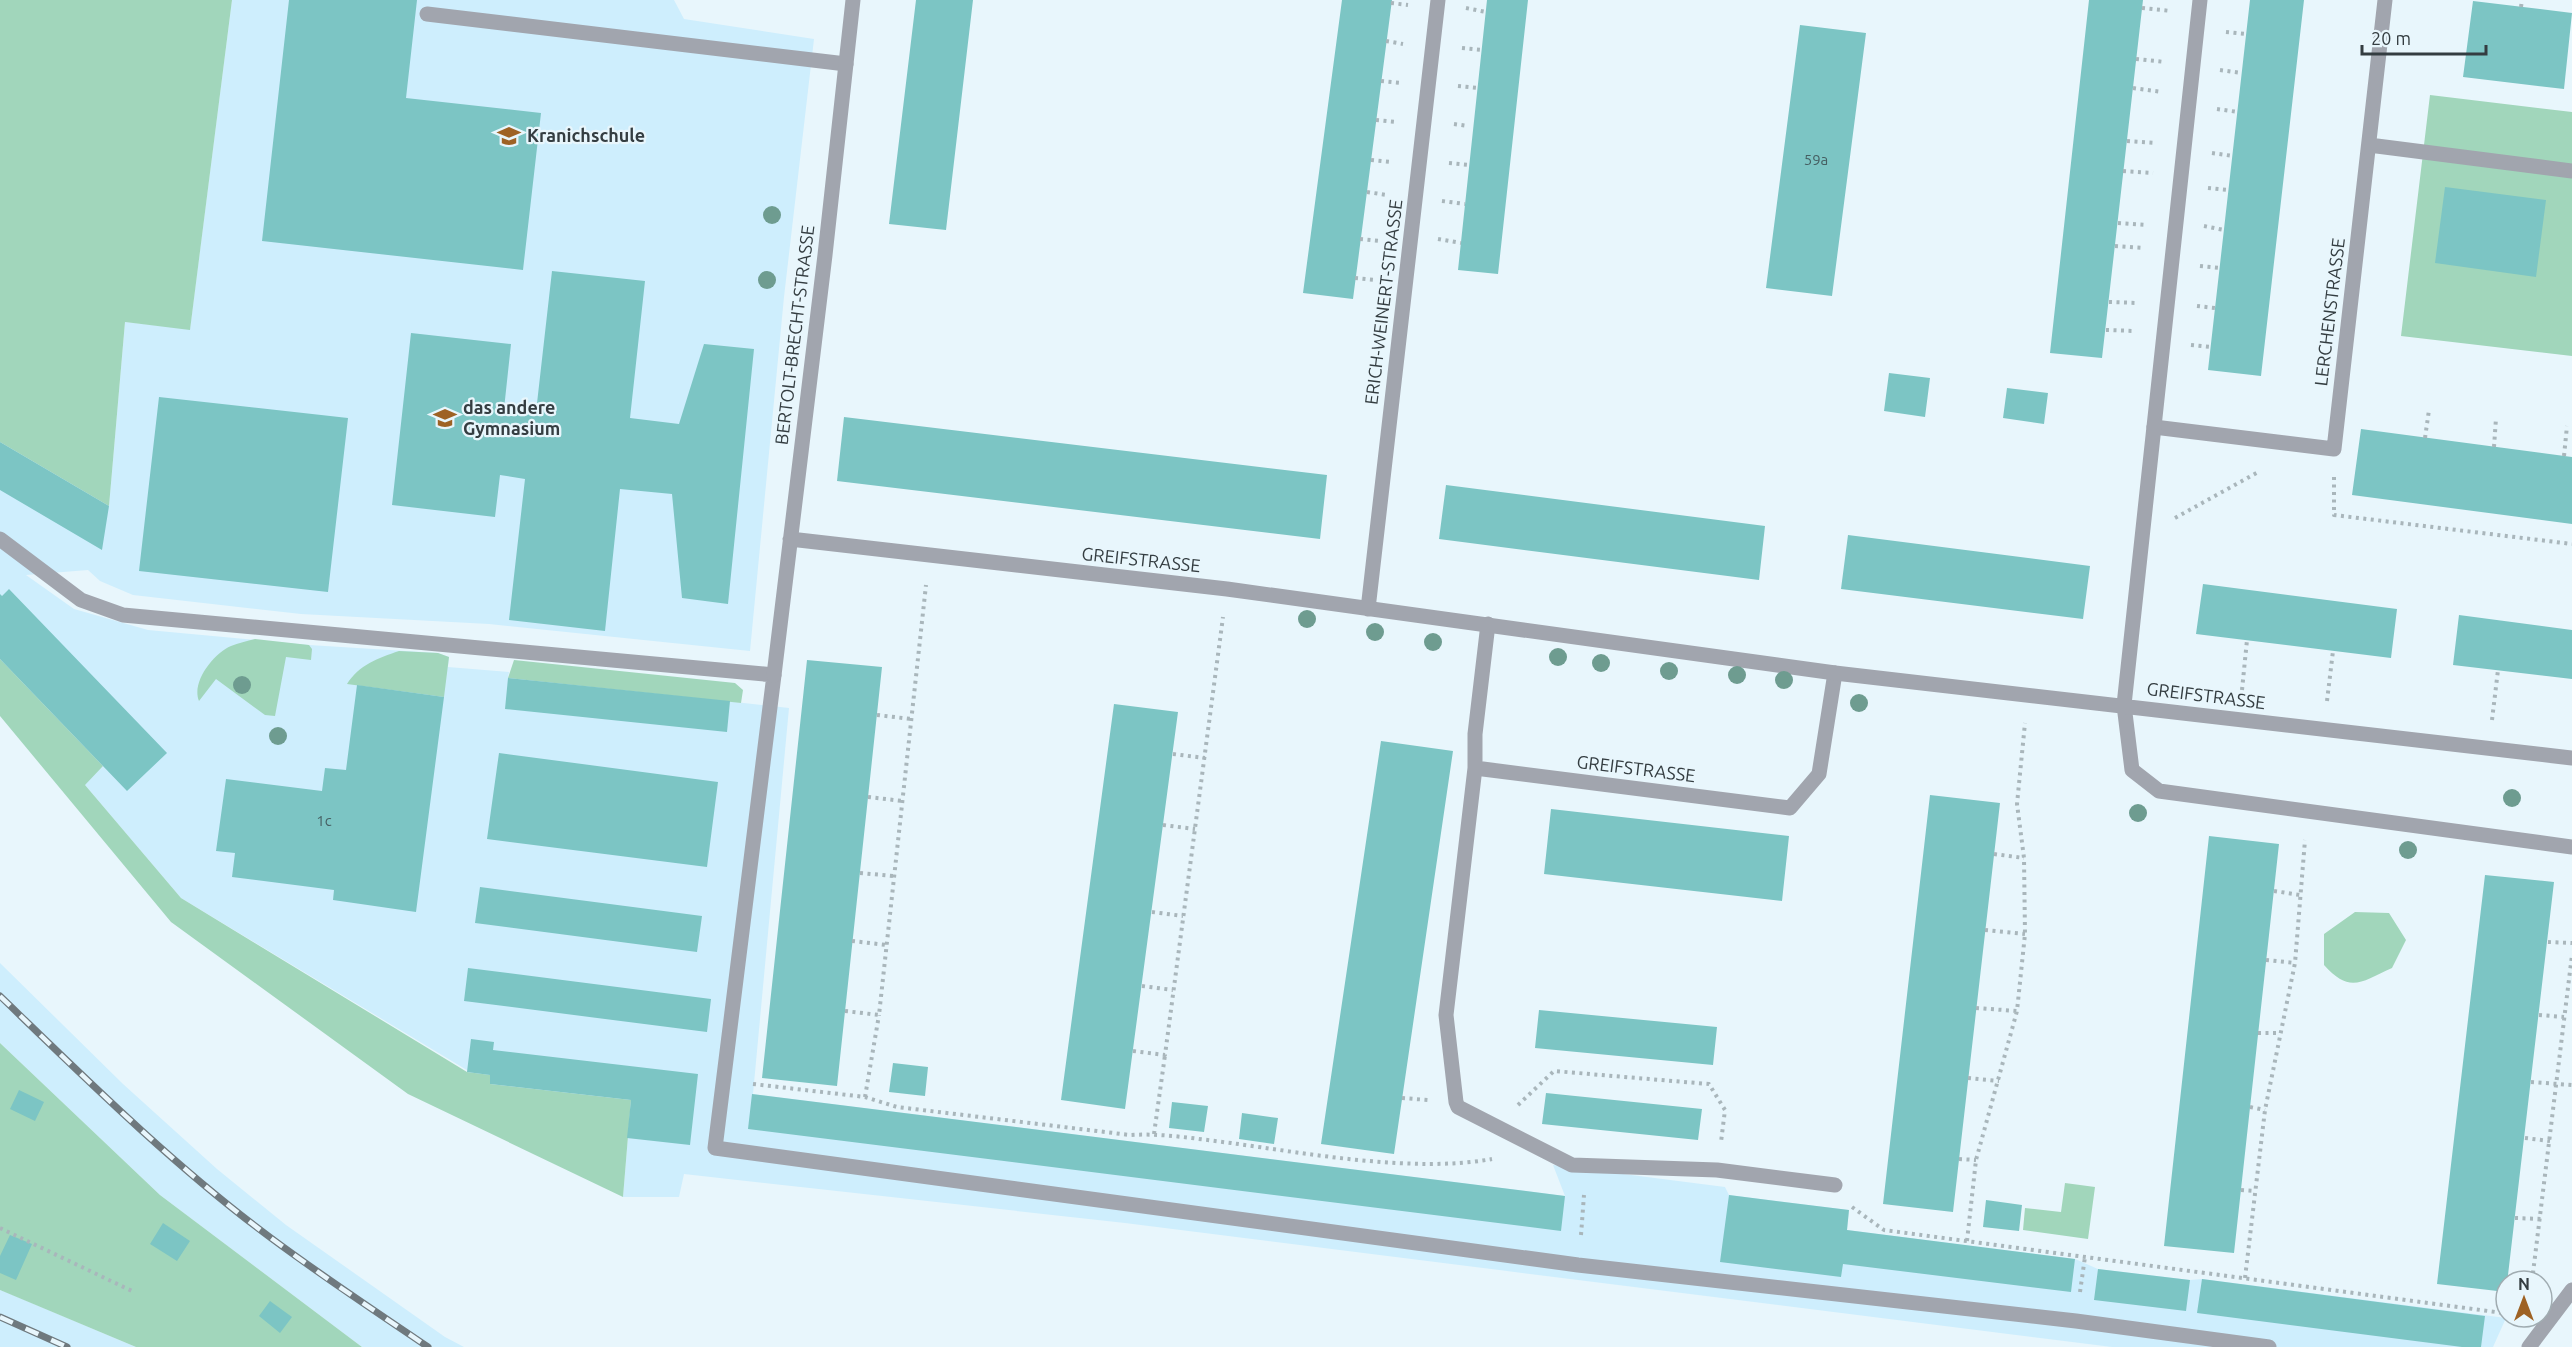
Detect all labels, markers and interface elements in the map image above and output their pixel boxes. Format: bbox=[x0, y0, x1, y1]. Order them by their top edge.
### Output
scale bar bbox=[2362, 18, 2486, 56]
text: 20 m bbox=[2371, 28, 2411, 48]
school or university icon: Kranichschule bbox=[496, 123, 522, 149]
place label: Kranichschule bbox=[527, 125, 645, 145]
house number: 59a bbox=[1804, 151, 1828, 168]
street label: ERICH-WEINERT-STRASSE bbox=[1360, 198, 1406, 406]
street label: BERTOLT-BRECHT-STRASSE bbox=[771, 224, 817, 446]
street label: LERCHENSTRASSE bbox=[2310, 237, 2348, 387]
place label: das andere Gymnasium bbox=[463, 397, 560, 438]
school or university icon: das andere Gymnasium bbox=[432, 405, 458, 431]
street label: GREIFSTRASSE bbox=[1081, 543, 1202, 575]
street label: GREIFSTRASSE bbox=[2146, 678, 2267, 712]
street label: GREIFSTRASSE bbox=[1576, 751, 1697, 785]
house number: 1c bbox=[316, 812, 332, 829]
north arrow bbox=[2494, 1269, 2554, 1329]
text: N bbox=[2518, 1275, 2530, 1293]

